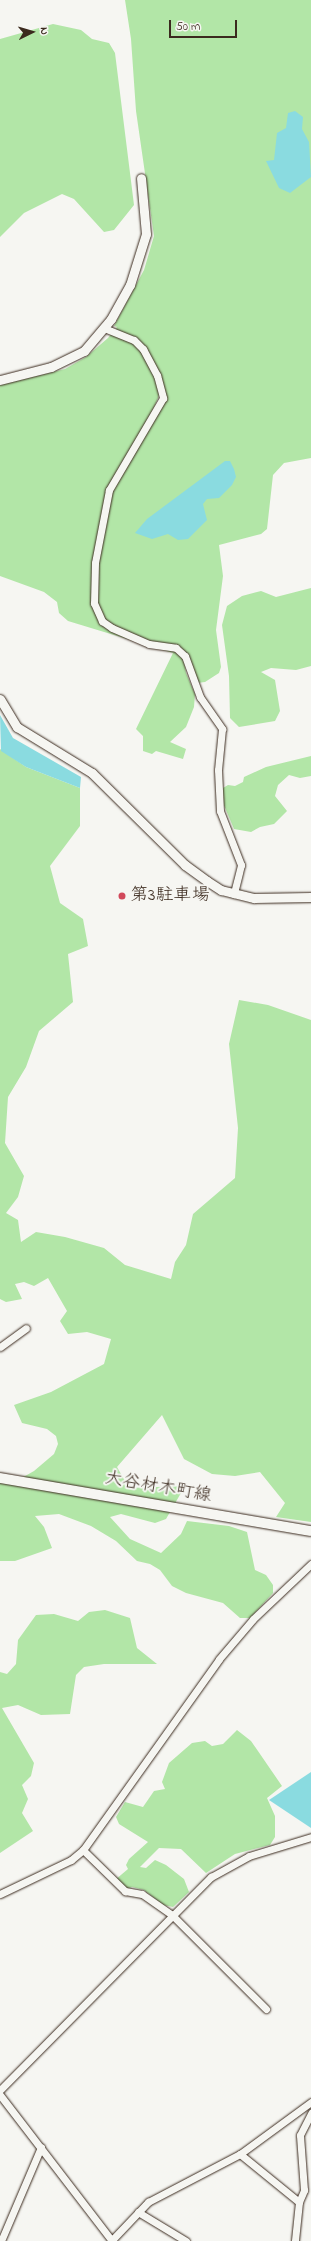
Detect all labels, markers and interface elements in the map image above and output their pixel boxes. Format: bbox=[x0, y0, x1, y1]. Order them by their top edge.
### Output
north arrow bbox=[12, 12, 52, 52]
scale bar bbox=[171, 12, 239, 38]
text: 50 m bbox=[176, 18, 200, 36]
text: N bbox=[36, 27, 52, 35]
place label: 第3駐車場 bbox=[130, 885, 209, 907]
marker: 第3駐車場 bbox=[117, 891, 127, 901]
street label: 大谷材木町線 bbox=[103, 1468, 213, 1508]

